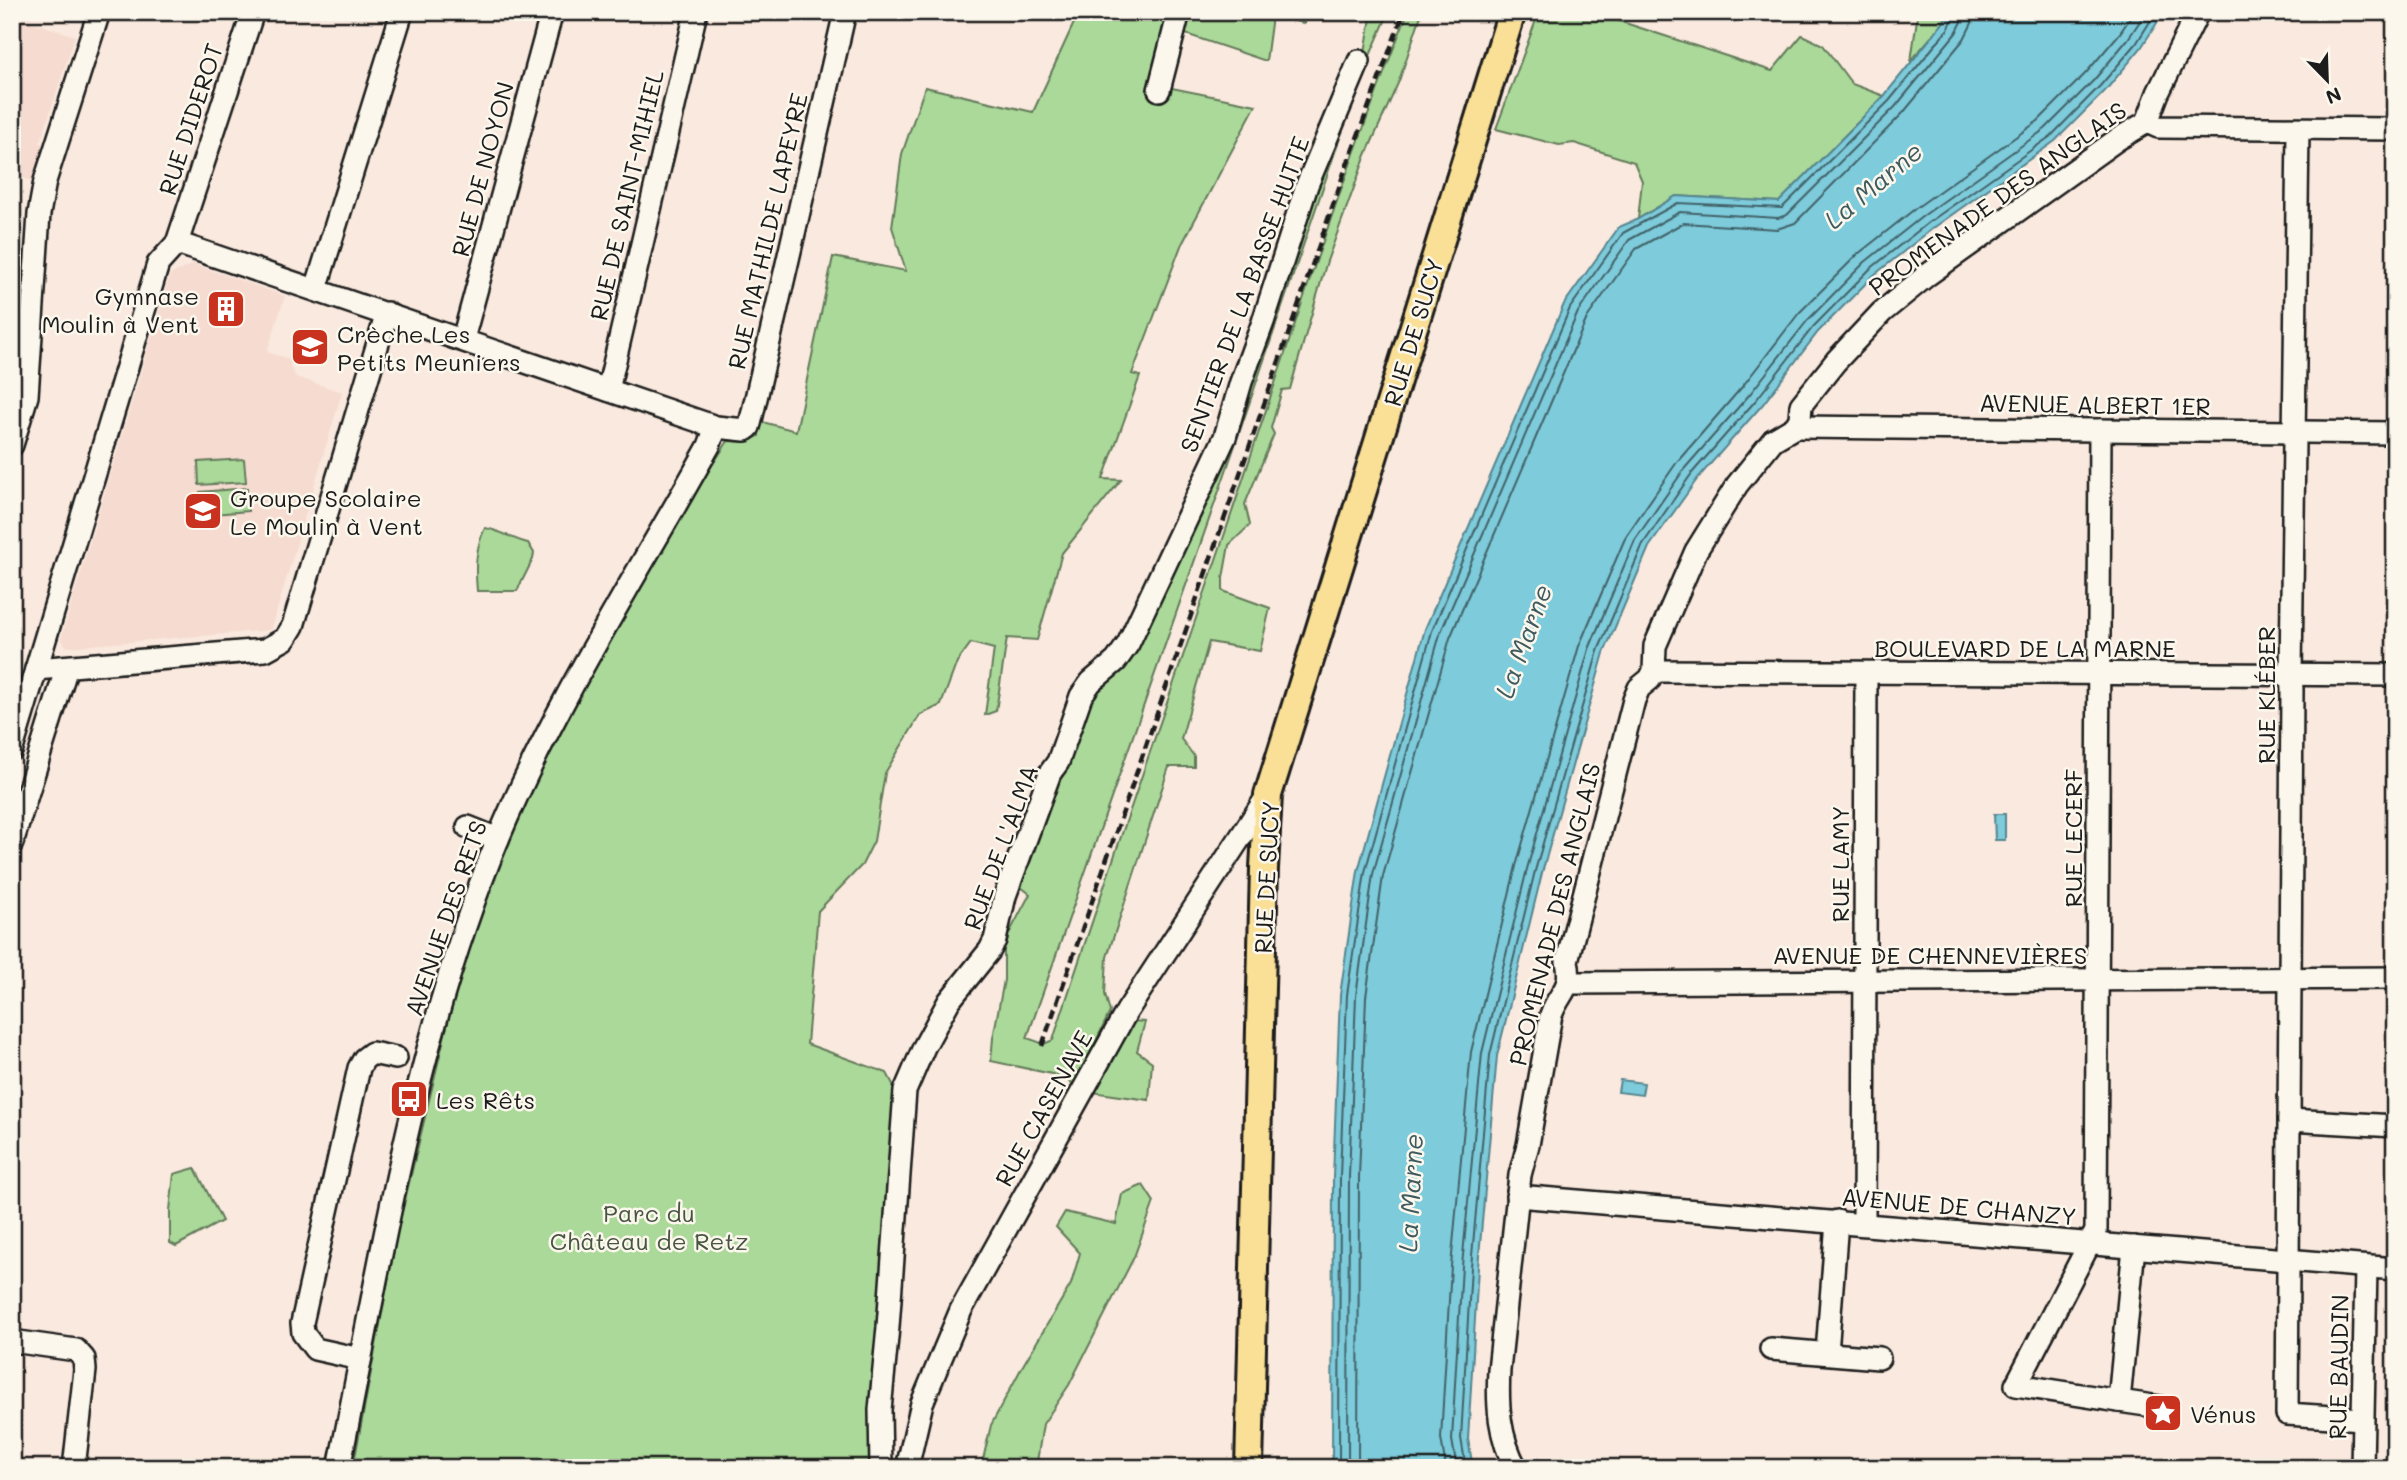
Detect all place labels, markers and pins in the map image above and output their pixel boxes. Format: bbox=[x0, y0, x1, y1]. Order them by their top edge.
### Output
place label: Gymnase Moulin à Vent bbox=[41, 280, 199, 339]
building icon: Gymnase Moulin à Vent bbox=[205, 288, 247, 330]
place label: Crèche Les Petits Meuniers bbox=[337, 318, 521, 377]
school or university icon: Crèche Les Petits Meuniers bbox=[289, 326, 331, 368]
place label: Groupe Scolaire Le Moulin à Vent bbox=[230, 482, 423, 541]
school or university icon: Groupe Scolaire Le Moulin à Vent bbox=[182, 490, 224, 532]
bus stop icon: Les Rêts bbox=[388, 1078, 430, 1120]
place label: Les Rêts bbox=[436, 1084, 535, 1115]
place icon: Vénus bbox=[2142, 1392, 2184, 1434]
place label: Vénus bbox=[2190, 1398, 2256, 1429]

